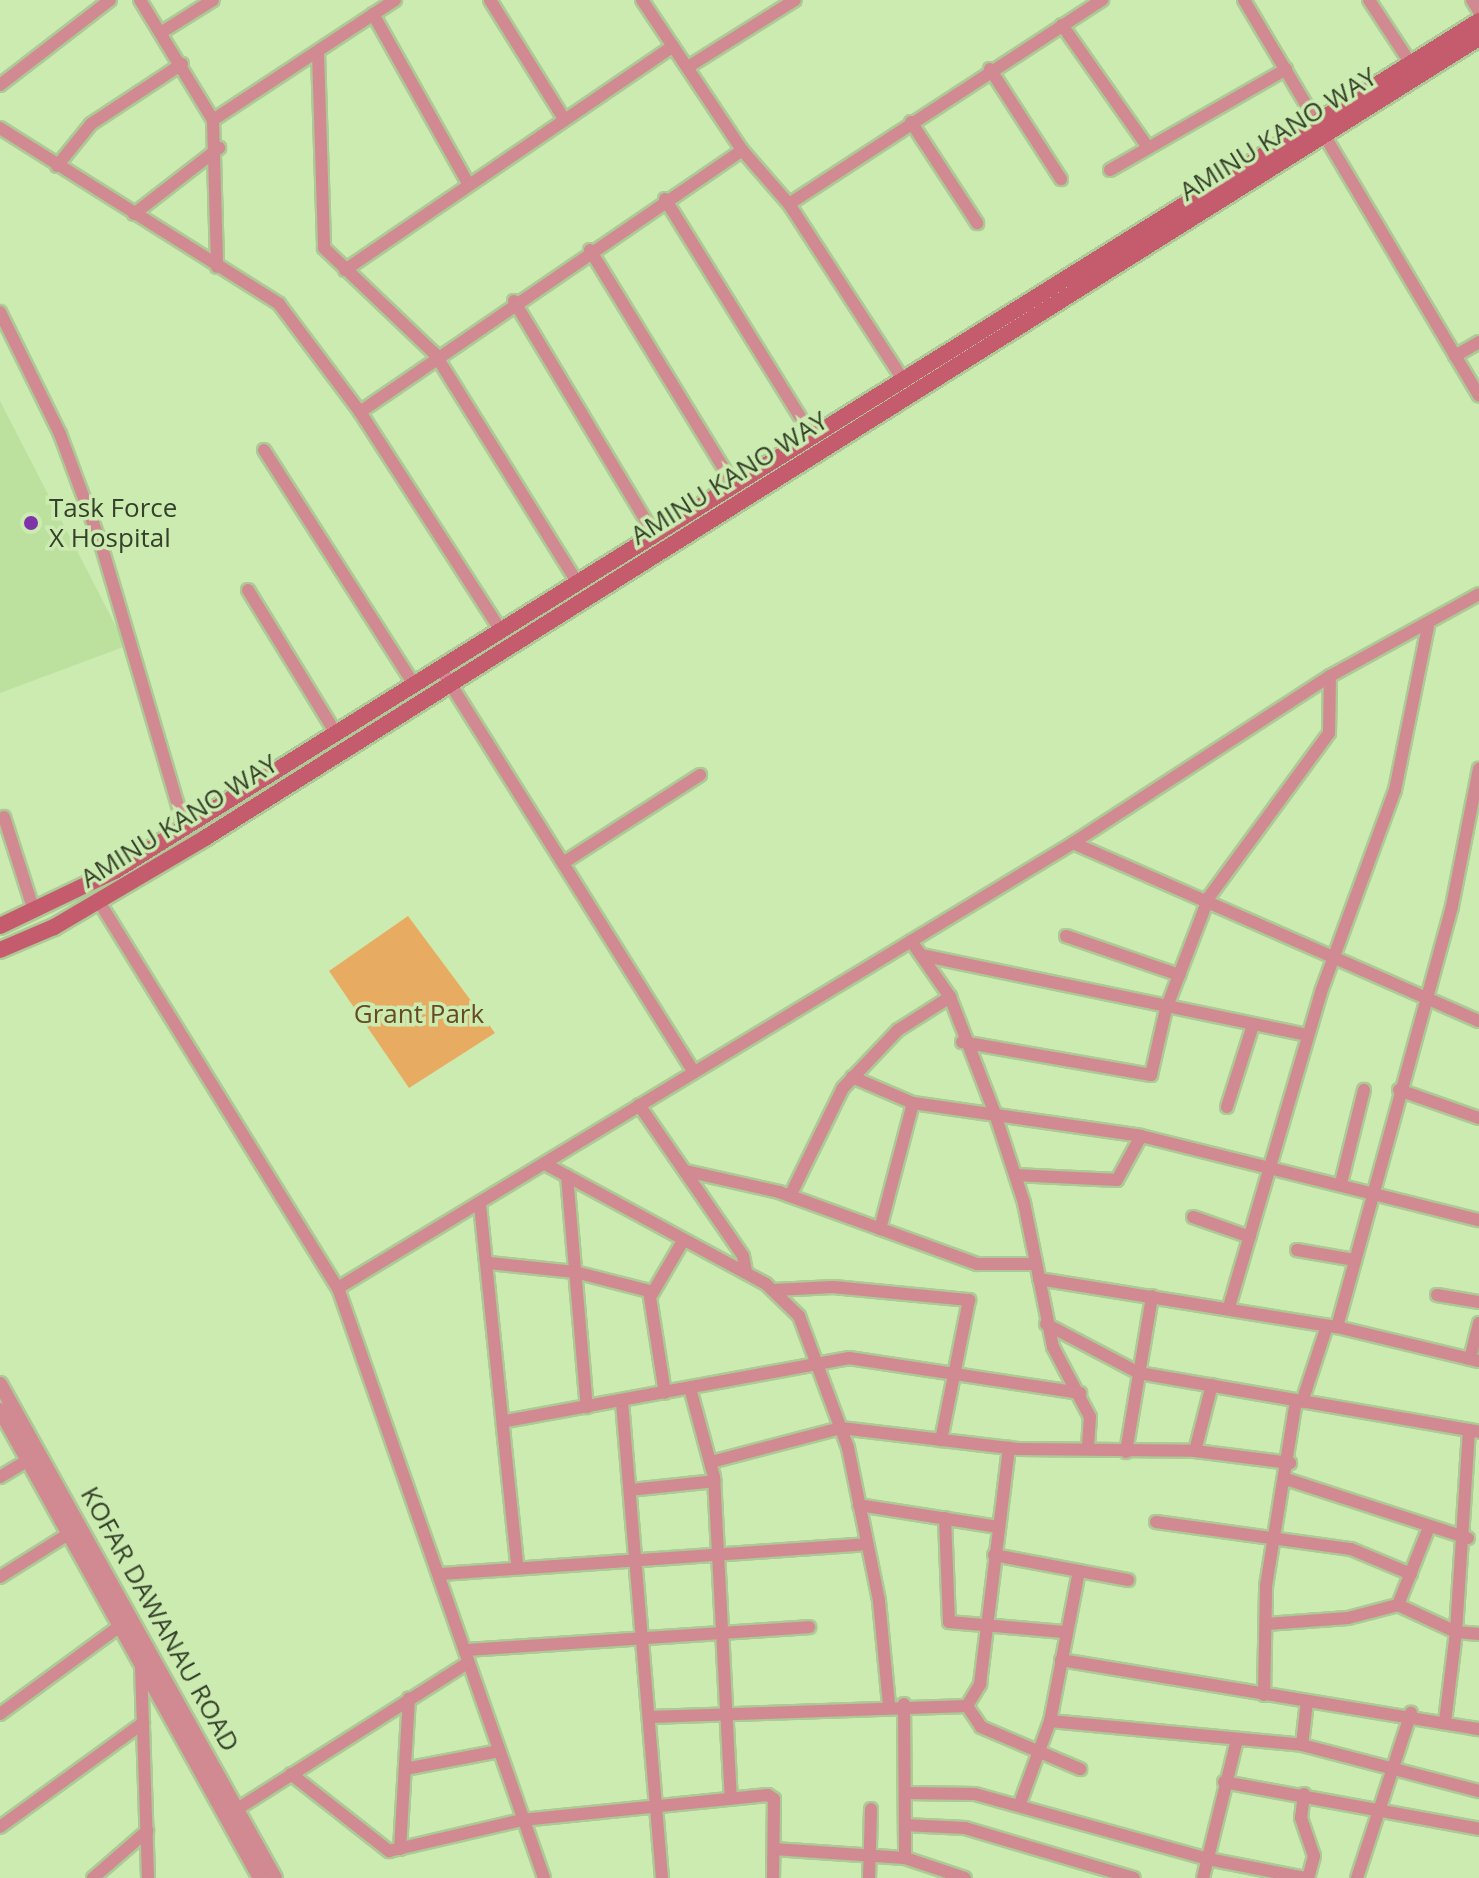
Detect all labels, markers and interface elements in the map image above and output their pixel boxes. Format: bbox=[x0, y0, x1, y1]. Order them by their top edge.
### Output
street label: AMINU KANO WAY bbox=[1174, 61, 1382, 207]
street label: AMINU KANO WAY bbox=[625, 405, 833, 551]
place label: Task Force X Hospital bbox=[49, 492, 177, 554]
marker: Task Force X Hospital bbox=[20, 512, 42, 534]
street label: AMINU KANO WAY bbox=[75, 748, 283, 894]
park label: Grant Park bbox=[354, 998, 484, 1030]
street label: KOFAR DAWANAU ROAD bbox=[74, 1481, 246, 1757]

